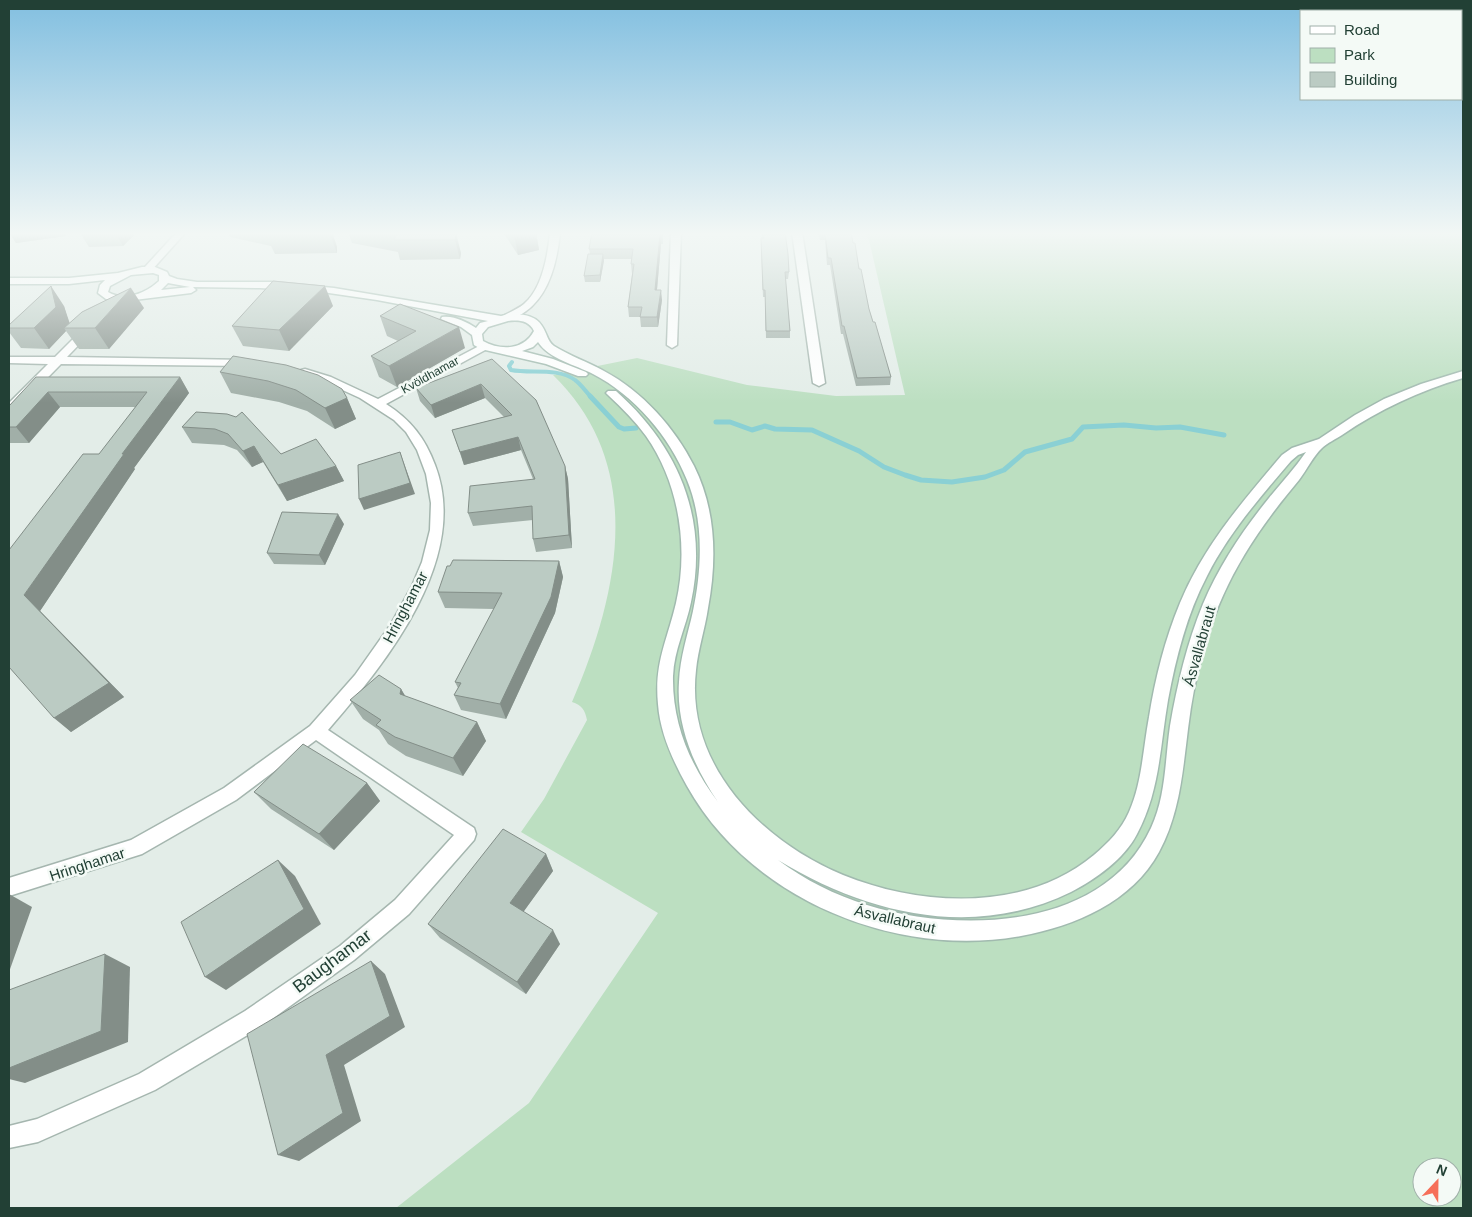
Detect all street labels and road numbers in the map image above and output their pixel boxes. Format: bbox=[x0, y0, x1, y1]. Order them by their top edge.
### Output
street label: Kvöldhamar bbox=[399, 353, 461, 397]
street label: Hringhamar bbox=[379, 568, 431, 646]
street label: Ásvallabraut bbox=[1179, 603, 1219, 688]
street label: Hringhamar bbox=[47, 844, 127, 884]
street label: Ásvallabraut bbox=[853, 901, 938, 937]
street label: Baughamar bbox=[289, 925, 375, 997]

